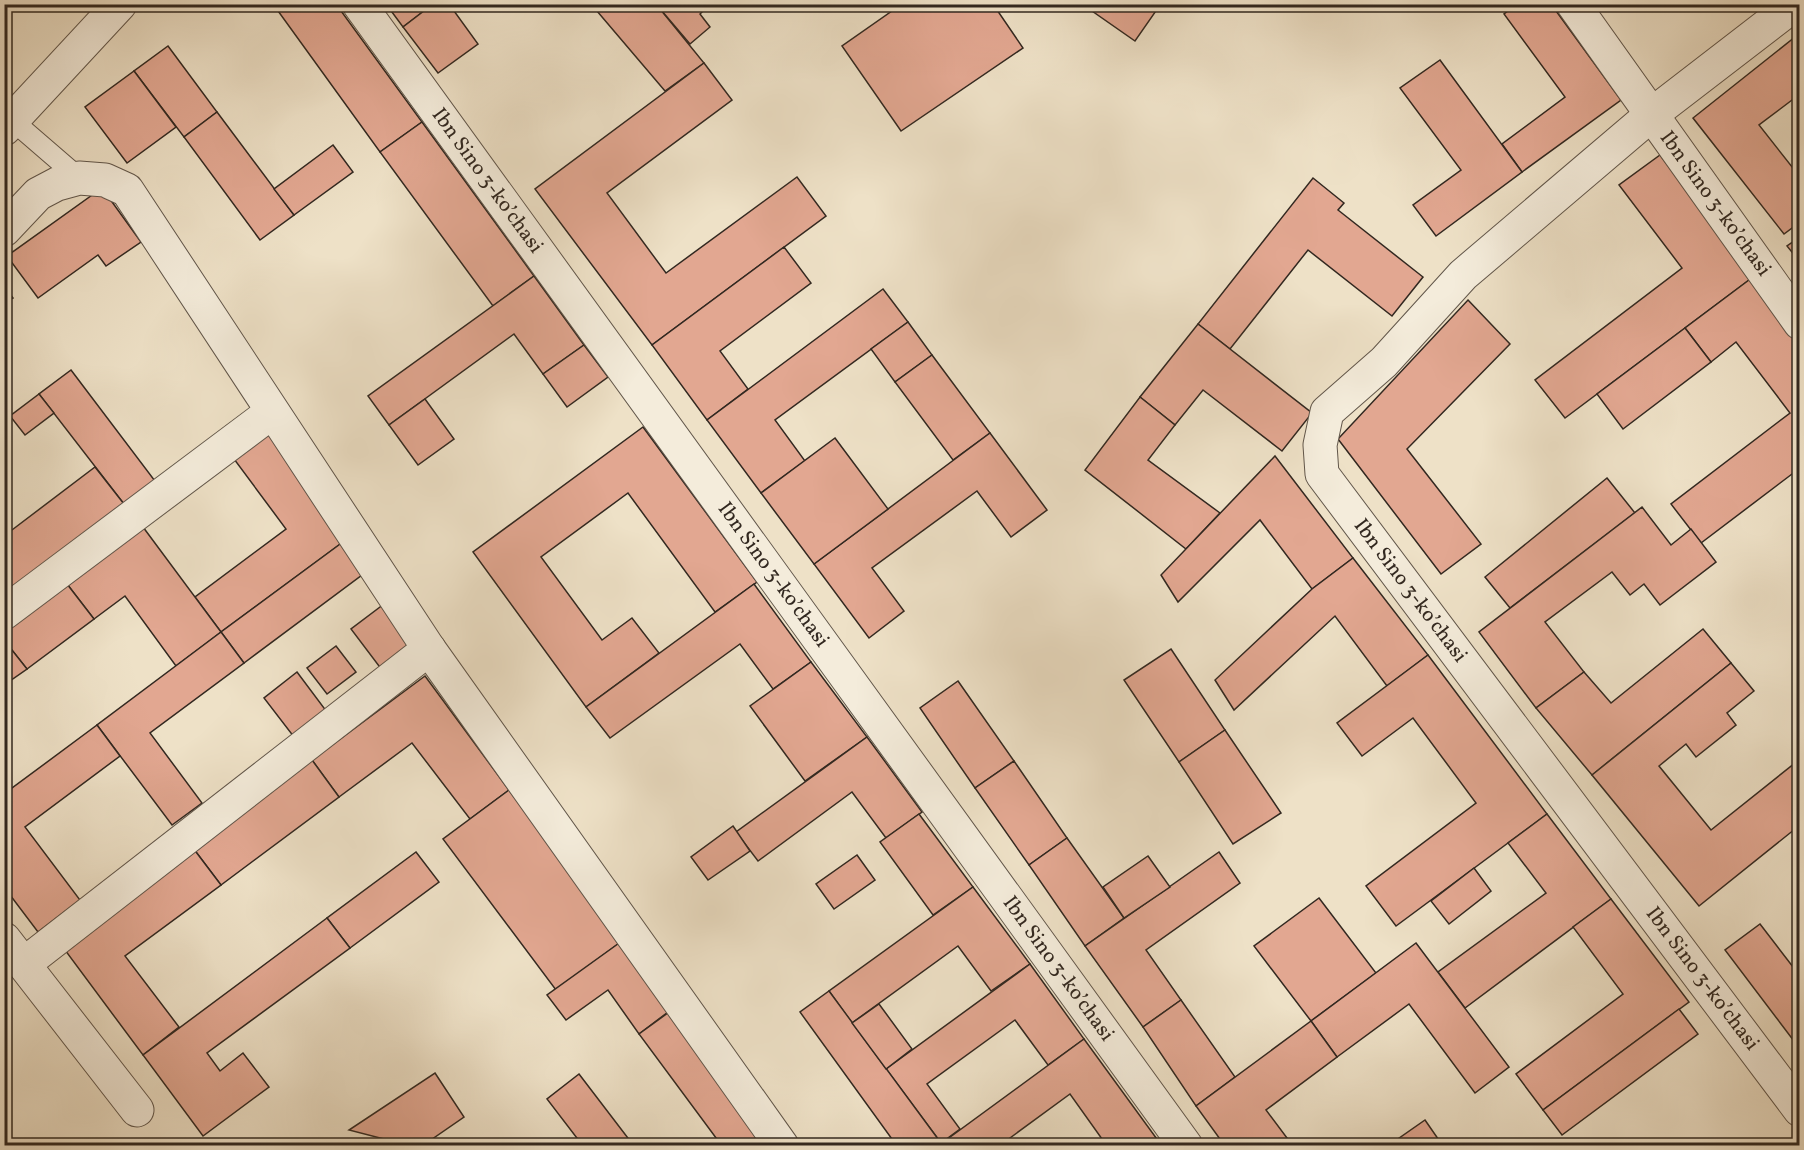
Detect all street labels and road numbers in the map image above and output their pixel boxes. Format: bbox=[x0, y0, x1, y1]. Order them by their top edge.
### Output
street label: Ibn Sino 3-koʼchasi bbox=[424, 102, 550, 260]
street label: Ibn Sino 3-koʼchasi bbox=[1652, 125, 1778, 283]
street label: Ibn Sino 3-koʼchasi bbox=[710, 496, 836, 654]
street label: Ibn Sino 3-koʼchasi bbox=[1346, 513, 1474, 669]
street label: Ibn Sino 3-koʼchasi bbox=[995, 890, 1121, 1048]
street label: Ibn Sino 3-koʼchasi bbox=[1638, 901, 1766, 1057]

